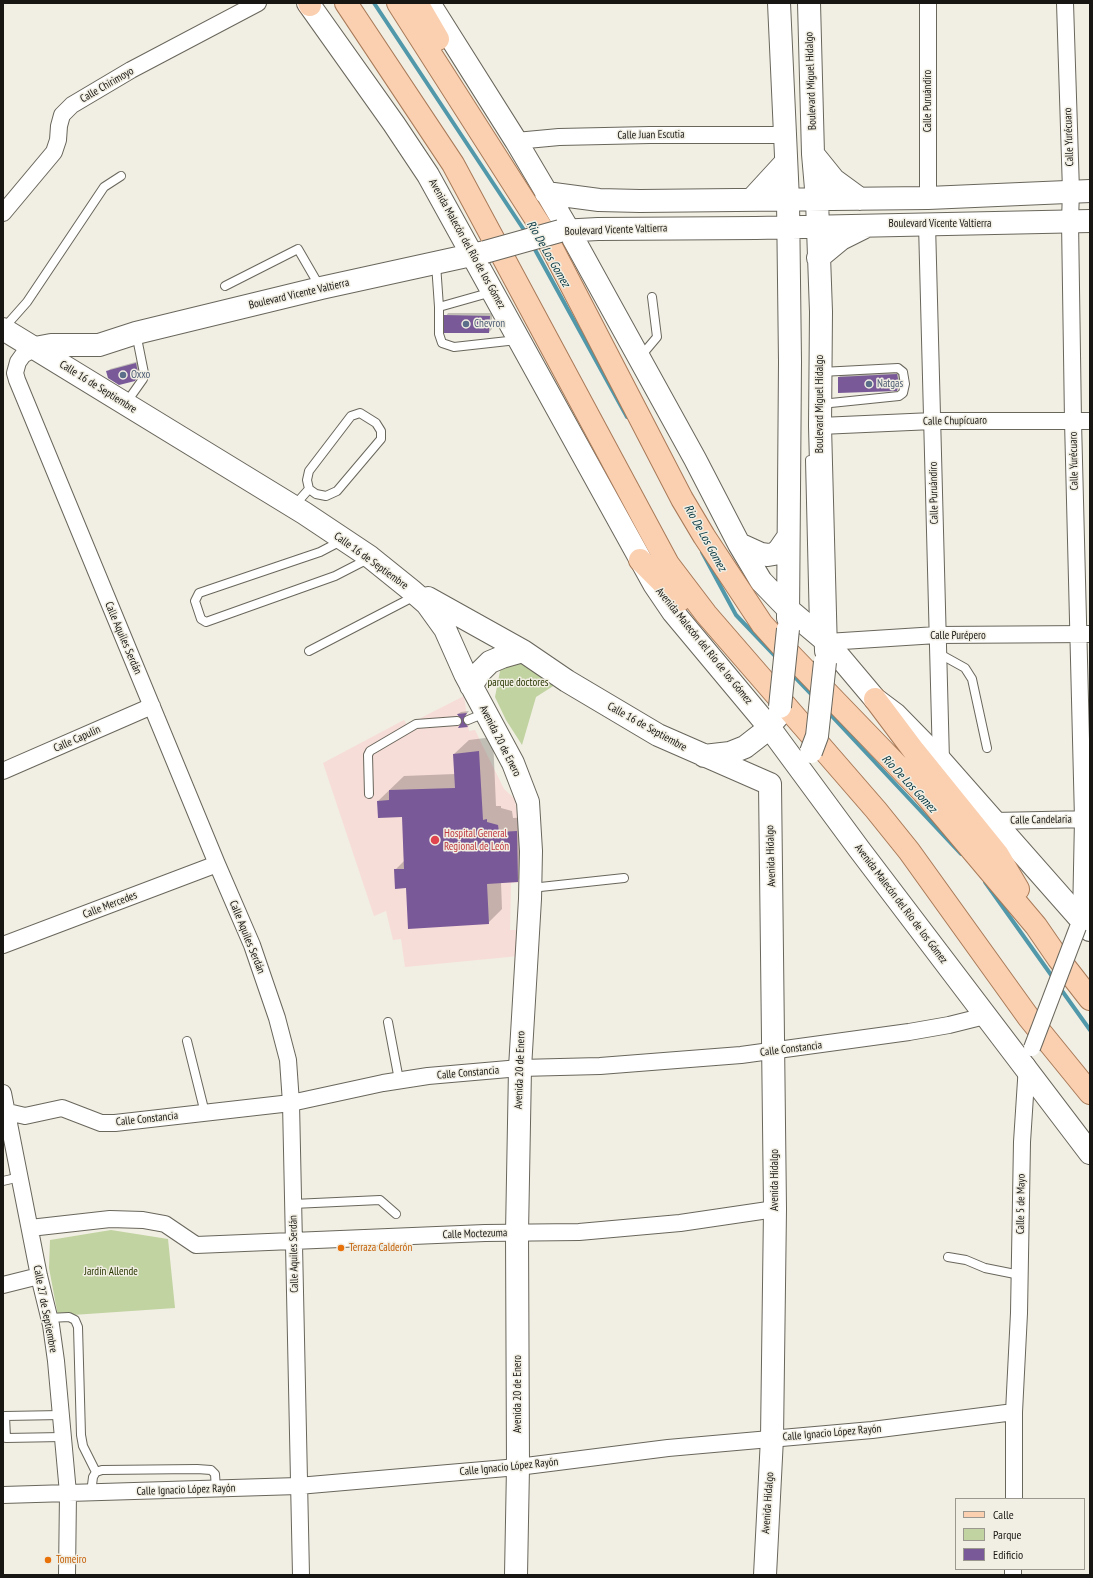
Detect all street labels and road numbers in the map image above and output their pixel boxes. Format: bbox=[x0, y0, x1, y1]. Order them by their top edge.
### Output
street label: Boulevard Miguel Hidalgo bbox=[803, 32, 819, 130]
street label: Calle Chirimoyo bbox=[78, 64, 136, 106]
street label: Calle Puruándiro bbox=[921, 70, 935, 132]
street label: Calle Yurécuaro bbox=[1061, 107, 1077, 167]
street label: Calle Juan Escutia bbox=[617, 128, 685, 142]
street label: Avenida Malecón del Río de los Gómez bbox=[426, 177, 508, 311]
street label: Boulevard Vicente Valtierra bbox=[889, 217, 991, 231]
street label: Boulevard Vicente Valtierra bbox=[564, 222, 668, 238]
street label: Boulevard Vicente Valtierra bbox=[247, 276, 351, 312]
street label: Boulevard Miguel Hidalgo bbox=[813, 355, 827, 453]
street label: Calle 16 de Septiembre bbox=[57, 358, 139, 416]
street label: Calle Chupícuaro bbox=[923, 414, 987, 428]
street label: Calle Yurécuaro bbox=[1067, 432, 1081, 490]
street label: Calle Puruándiro bbox=[927, 462, 941, 524]
street label: Calle 16 de Septiembre bbox=[331, 530, 411, 592]
street label: Avenida Malecón del Río de los Gómez bbox=[653, 585, 755, 707]
street label: Calle Aquiles Serdán bbox=[102, 600, 144, 676]
street label: Calle Purépero bbox=[930, 629, 986, 643]
street label: Calle 16 de Septiembre bbox=[605, 700, 689, 754]
street label: Avenida 20 de Enero bbox=[476, 703, 524, 779]
street label: Calle Capulín bbox=[52, 723, 102, 755]
street label: Calle Candelaria bbox=[1010, 813, 1072, 827]
street label: Avenida Hidalgo bbox=[763, 825, 779, 887]
street label: Avenida Malecón del Río de los Gómez bbox=[852, 842, 950, 966]
street label: Calle Mercedes bbox=[81, 889, 139, 921]
street label: Calle Aquiles Serdán bbox=[226, 899, 268, 975]
street label: Avenida 20 de Enero bbox=[512, 1031, 528, 1109]
street label: Calle Constancia bbox=[759, 1039, 823, 1059]
street label: Calle Constancia bbox=[436, 1064, 500, 1082]
street label: Calle Constancia bbox=[115, 1109, 179, 1129]
street label: Avenida Hidalgo bbox=[768, 1149, 782, 1211]
street label: Calle 5 de Mayo bbox=[1014, 1174, 1028, 1234]
street label: Calle Aquiles Serdán bbox=[287, 1215, 301, 1293]
street label: Calle Moctezuma bbox=[442, 1226, 508, 1242]
street label: Calle 27 de Septiembre bbox=[30, 1264, 60, 1354]
street label: Avenida 20 de Enero bbox=[511, 1355, 525, 1433]
street label: Calle Ignacio López Rayón bbox=[782, 1422, 882, 1444]
street label: Calle Ignacio López Rayón bbox=[459, 1455, 559, 1479]
street label: Avenida Hidalgo bbox=[759, 1472, 777, 1534]
street label: Calle Ignacio López Rayón bbox=[136, 1482, 236, 1498]

